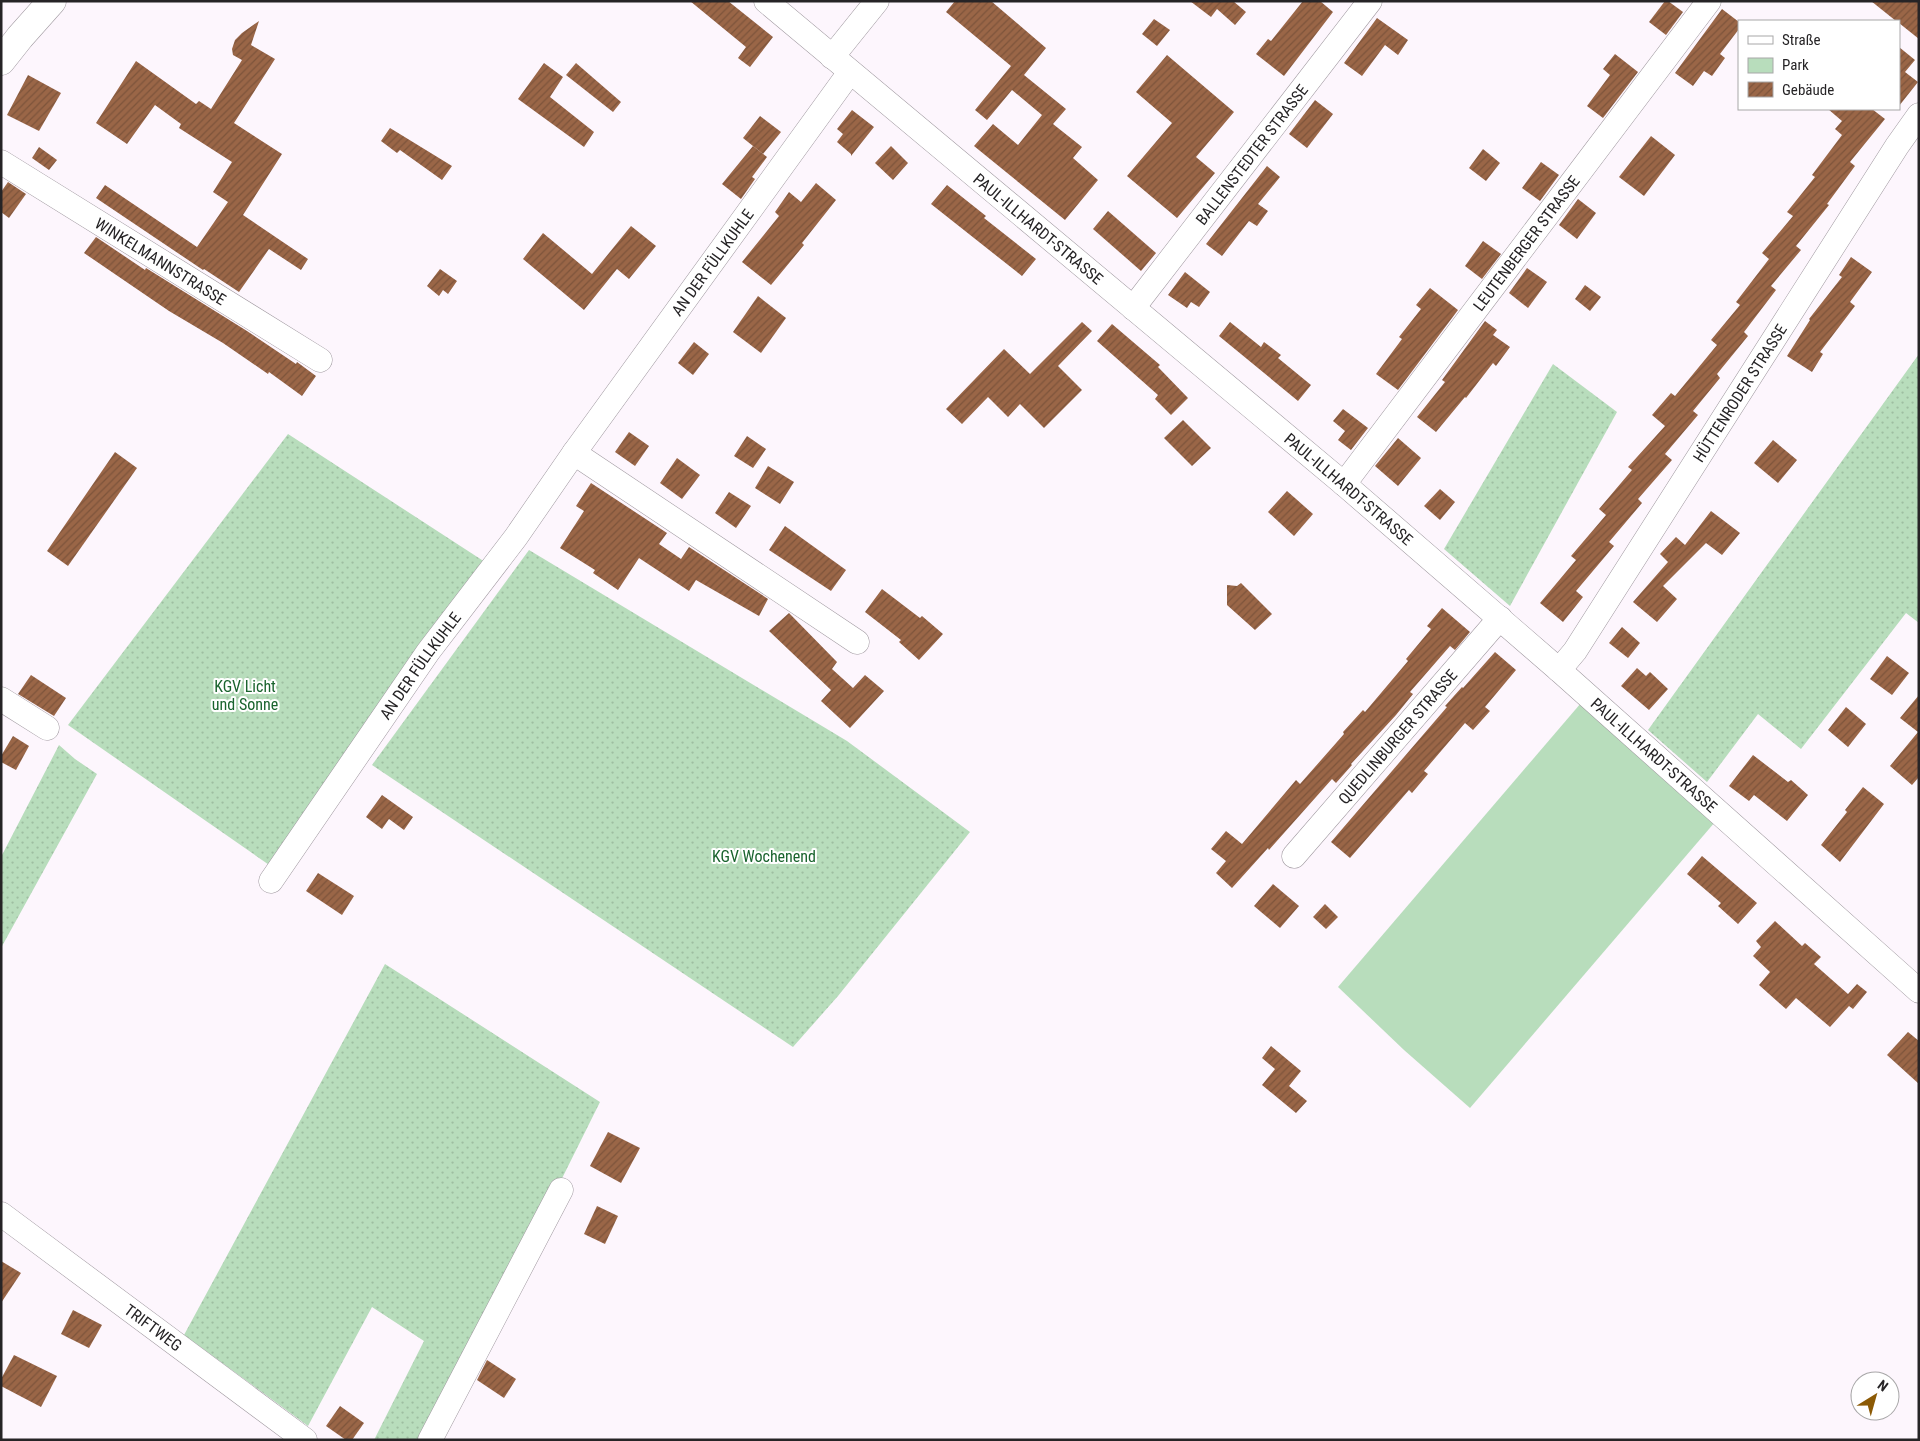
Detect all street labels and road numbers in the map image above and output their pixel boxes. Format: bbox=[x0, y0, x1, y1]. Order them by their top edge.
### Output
street label: BALLENSTEDTER STRASSE bbox=[1192, 81, 1312, 229]
street label: PAUL-ILLHARDT-STRASSE bbox=[970, 170, 1107, 289]
street label: LEUTENBERGER STRASSE bbox=[1469, 172, 1584, 315]
street label: AN DER FÜLLKUHLE bbox=[668, 205, 758, 320]
street label: WINKELMANNSTRASSE bbox=[91, 214, 230, 309]
street label: HÜTTENRODER STRASSE bbox=[1689, 321, 1791, 466]
street label: PAUL-ILLHARDT-STRASSE bbox=[1280, 429, 1417, 549]
street label: AN DER FÜLLKUHLE bbox=[376, 608, 465, 723]
street label: QUEDLINBURGER STRASSE bbox=[1334, 666, 1461, 808]
street label: PAUL-ILLHARDT-STRASSE bbox=[1587, 694, 1721, 816]
street label: TRIFTWEG bbox=[121, 1300, 186, 1355]

